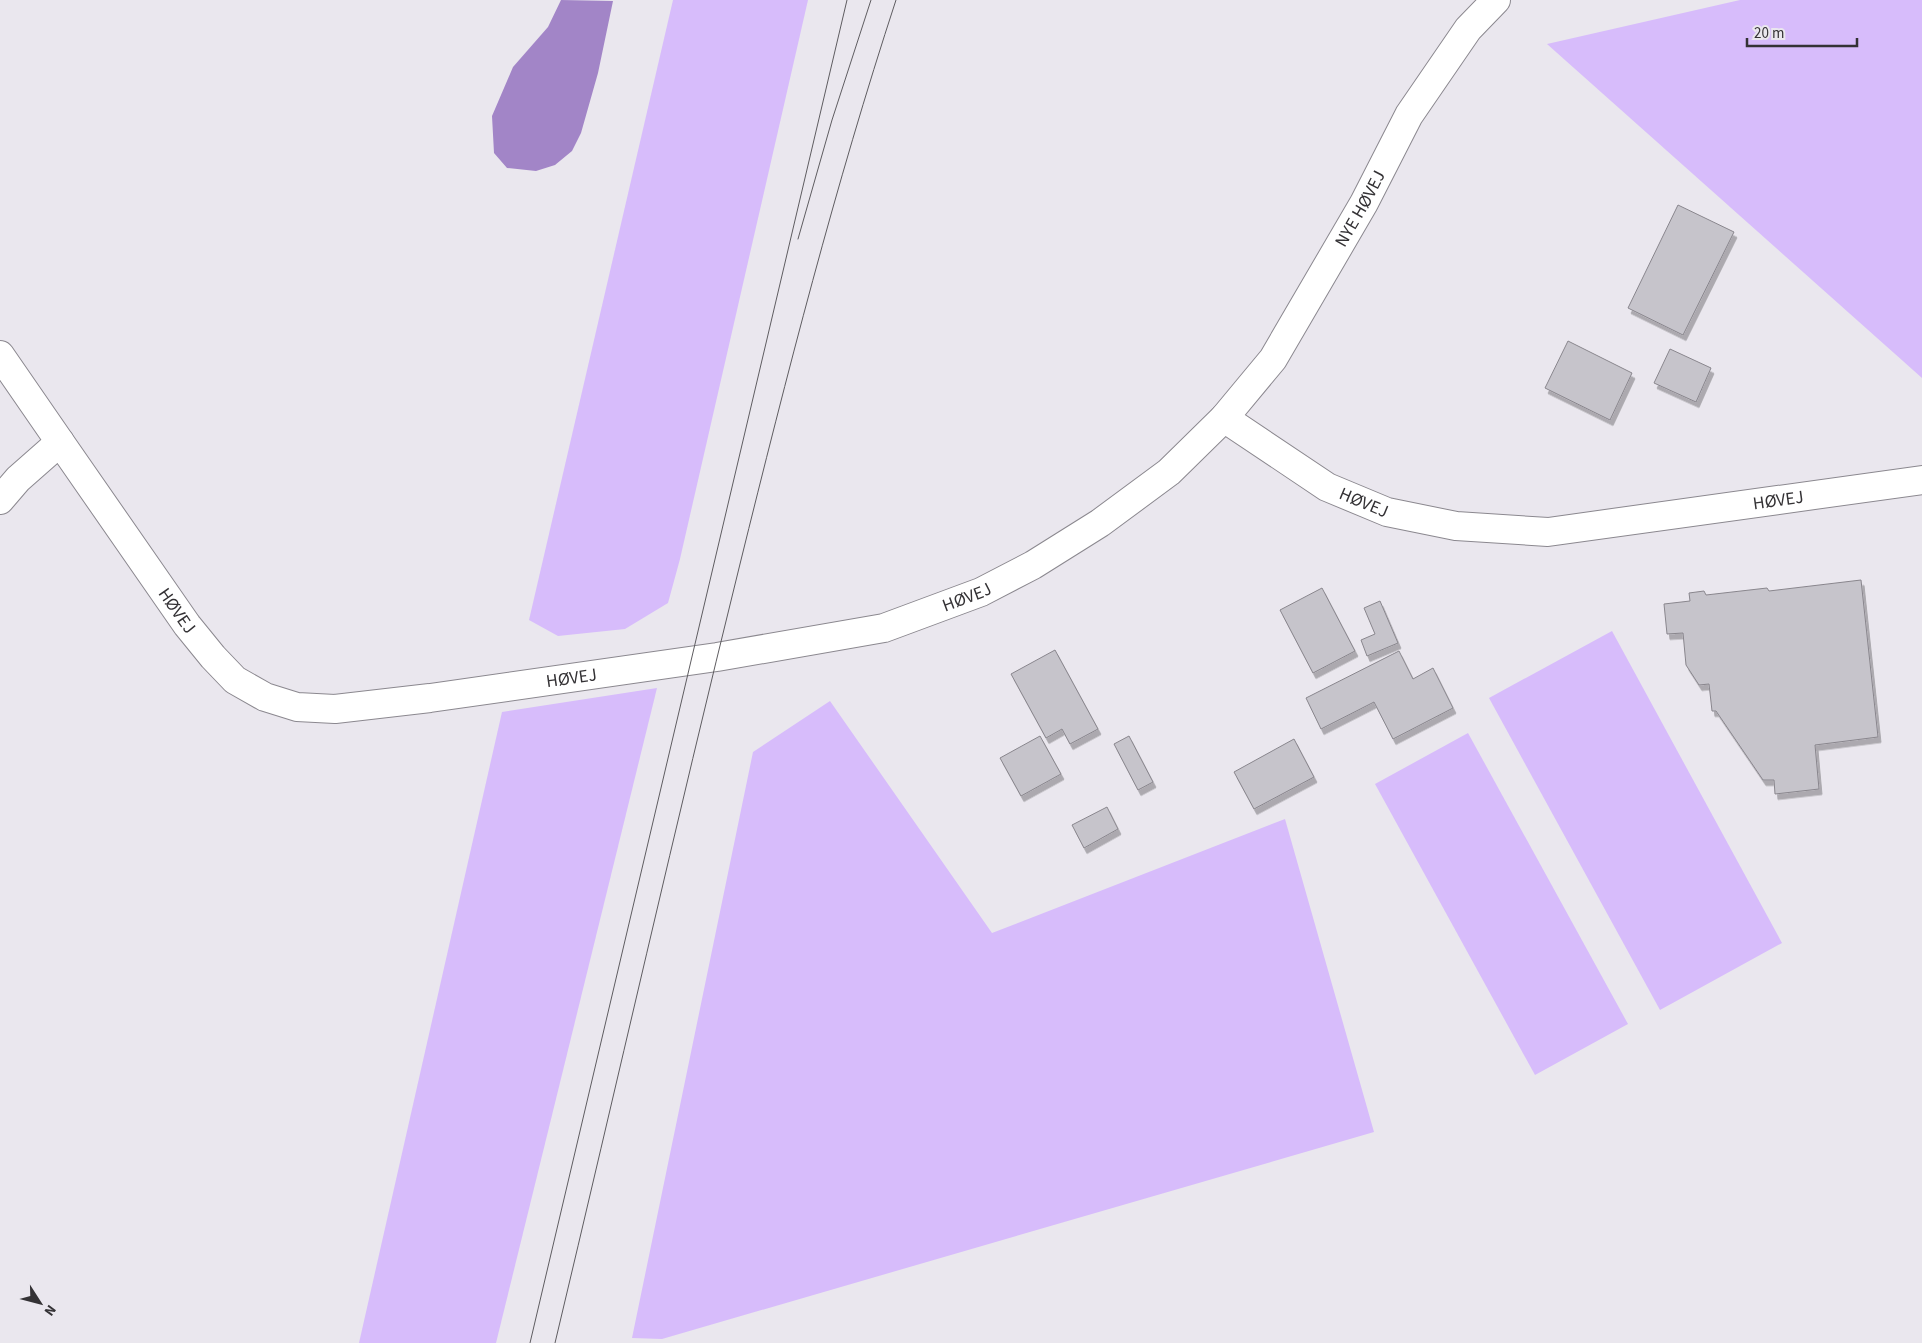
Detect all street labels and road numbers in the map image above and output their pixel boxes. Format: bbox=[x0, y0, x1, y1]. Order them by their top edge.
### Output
street label: NYE HØVEJ bbox=[1329, 166, 1391, 252]
street label: HØVEJ bbox=[1336, 481, 1392, 524]
street label: HØVEJ bbox=[1751, 484, 1805, 516]
street label: HØVEJ bbox=[939, 576, 996, 618]
street label: HØVEJ bbox=[152, 583, 202, 639]
street label: HØVEJ bbox=[544, 662, 598, 694]

